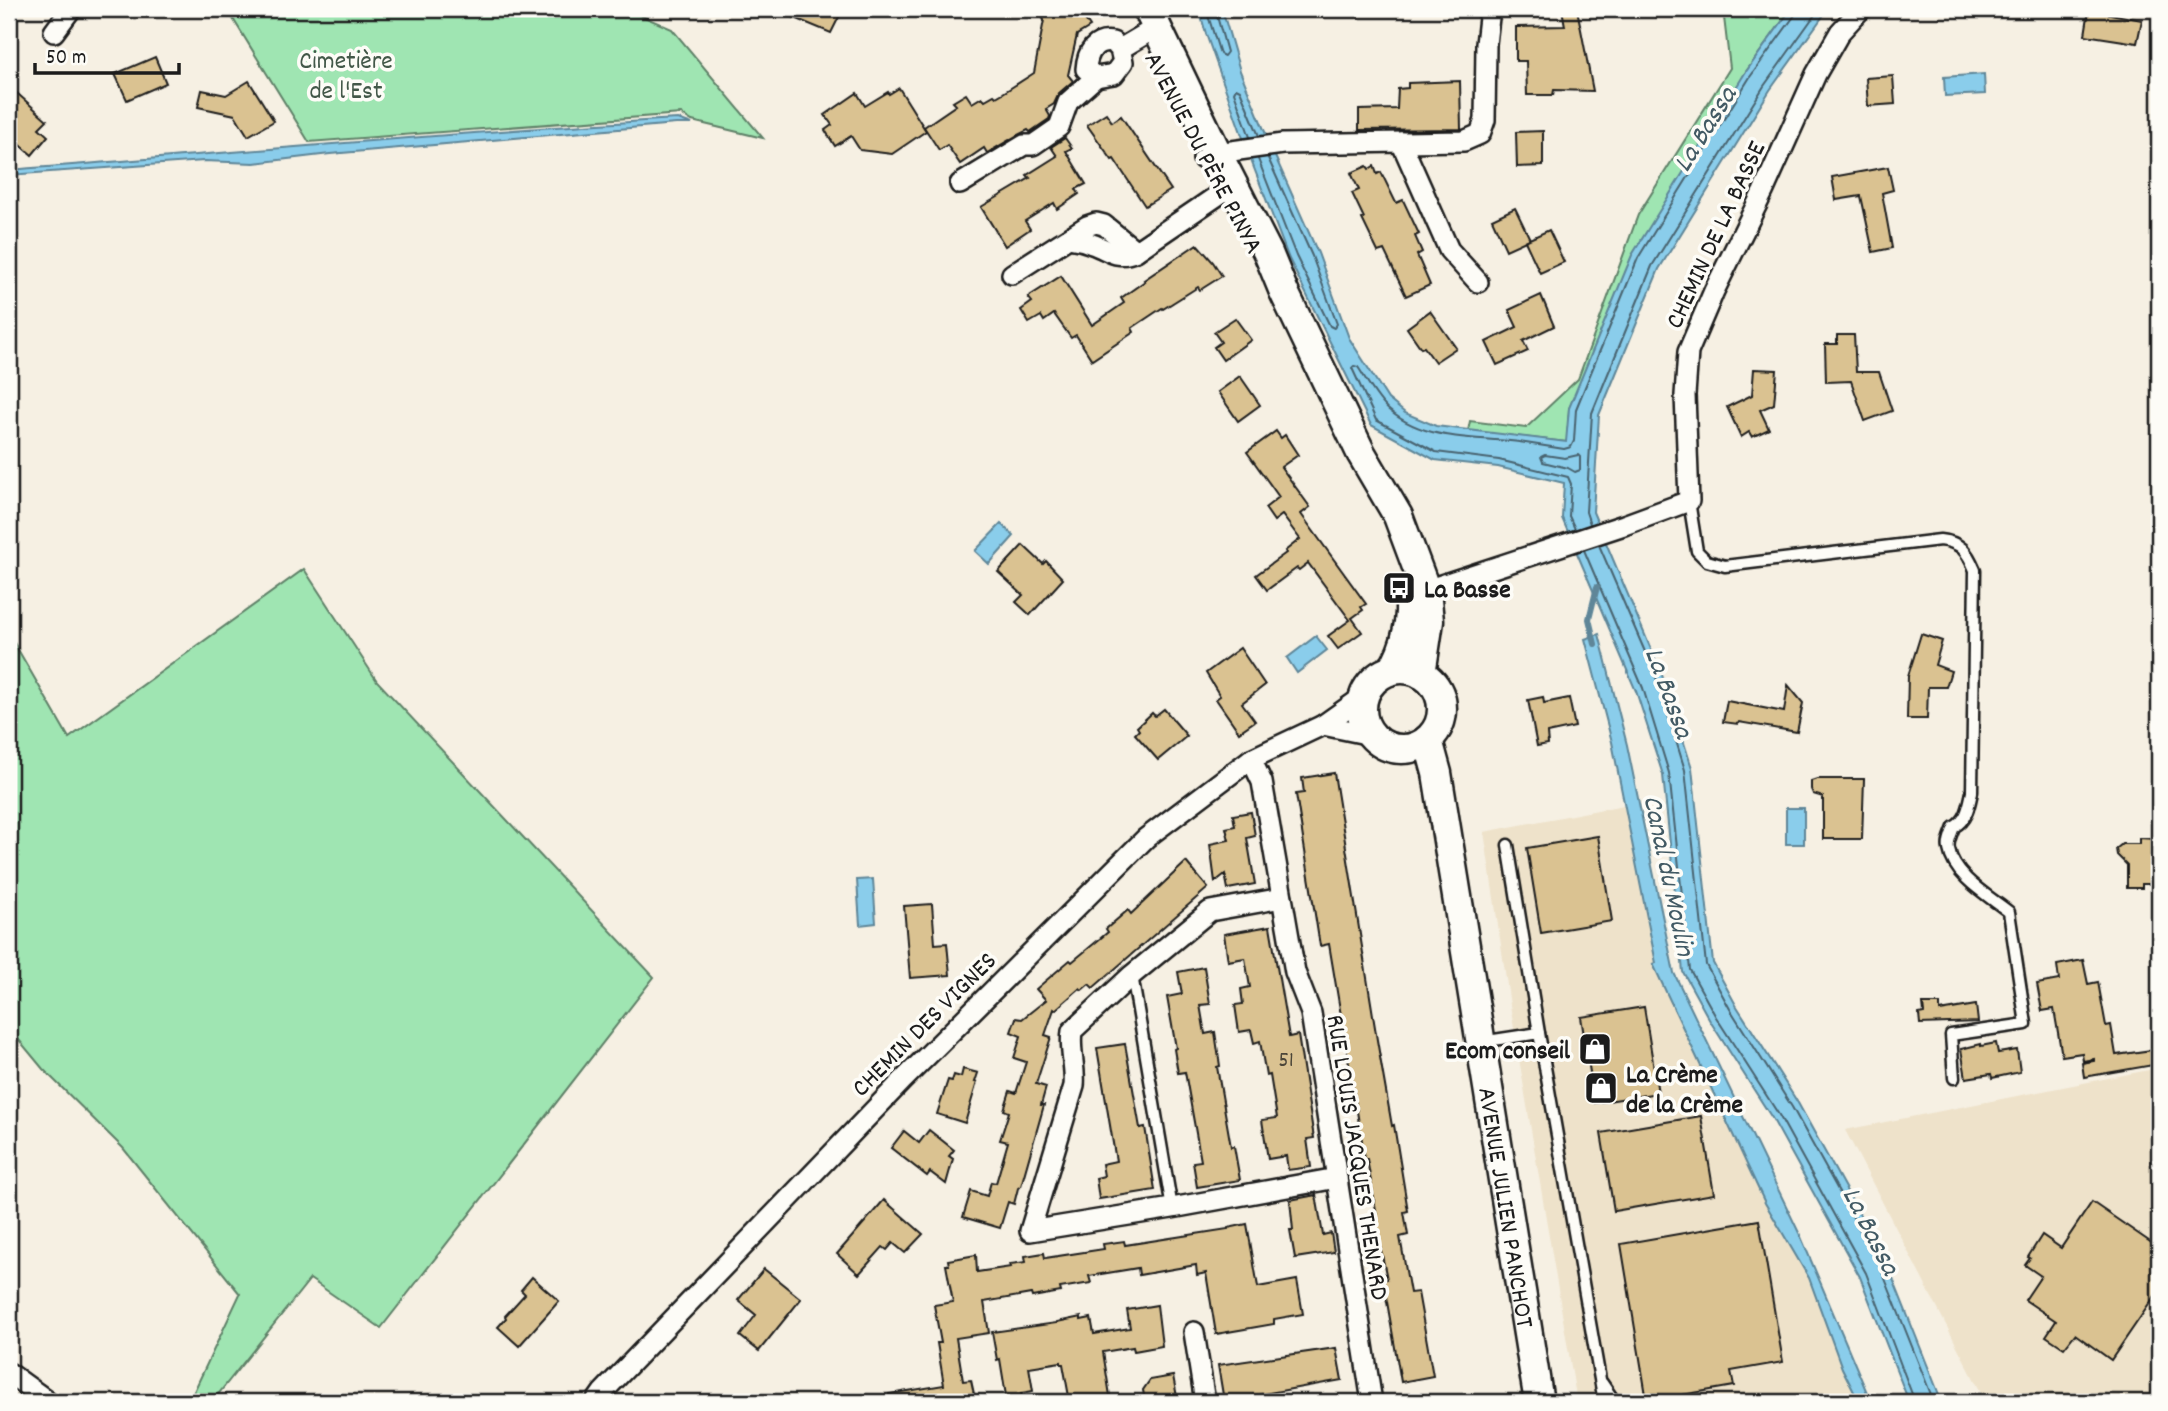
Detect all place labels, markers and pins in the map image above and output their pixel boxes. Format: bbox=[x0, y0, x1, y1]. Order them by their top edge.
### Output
bus stop icon: La Basse bbox=[1380, 569, 1418, 607]
place label: La Basse bbox=[1424, 573, 1511, 610]
shop icon: Ecom conseil bbox=[1576, 1030, 1614, 1068]
place label: Ecom conseil bbox=[1445, 1034, 1571, 1071]
place label: La Crème de la Crème bbox=[1626, 1058, 1743, 1125]
shop icon: La Crème de la Crème bbox=[1582, 1069, 1620, 1107]

